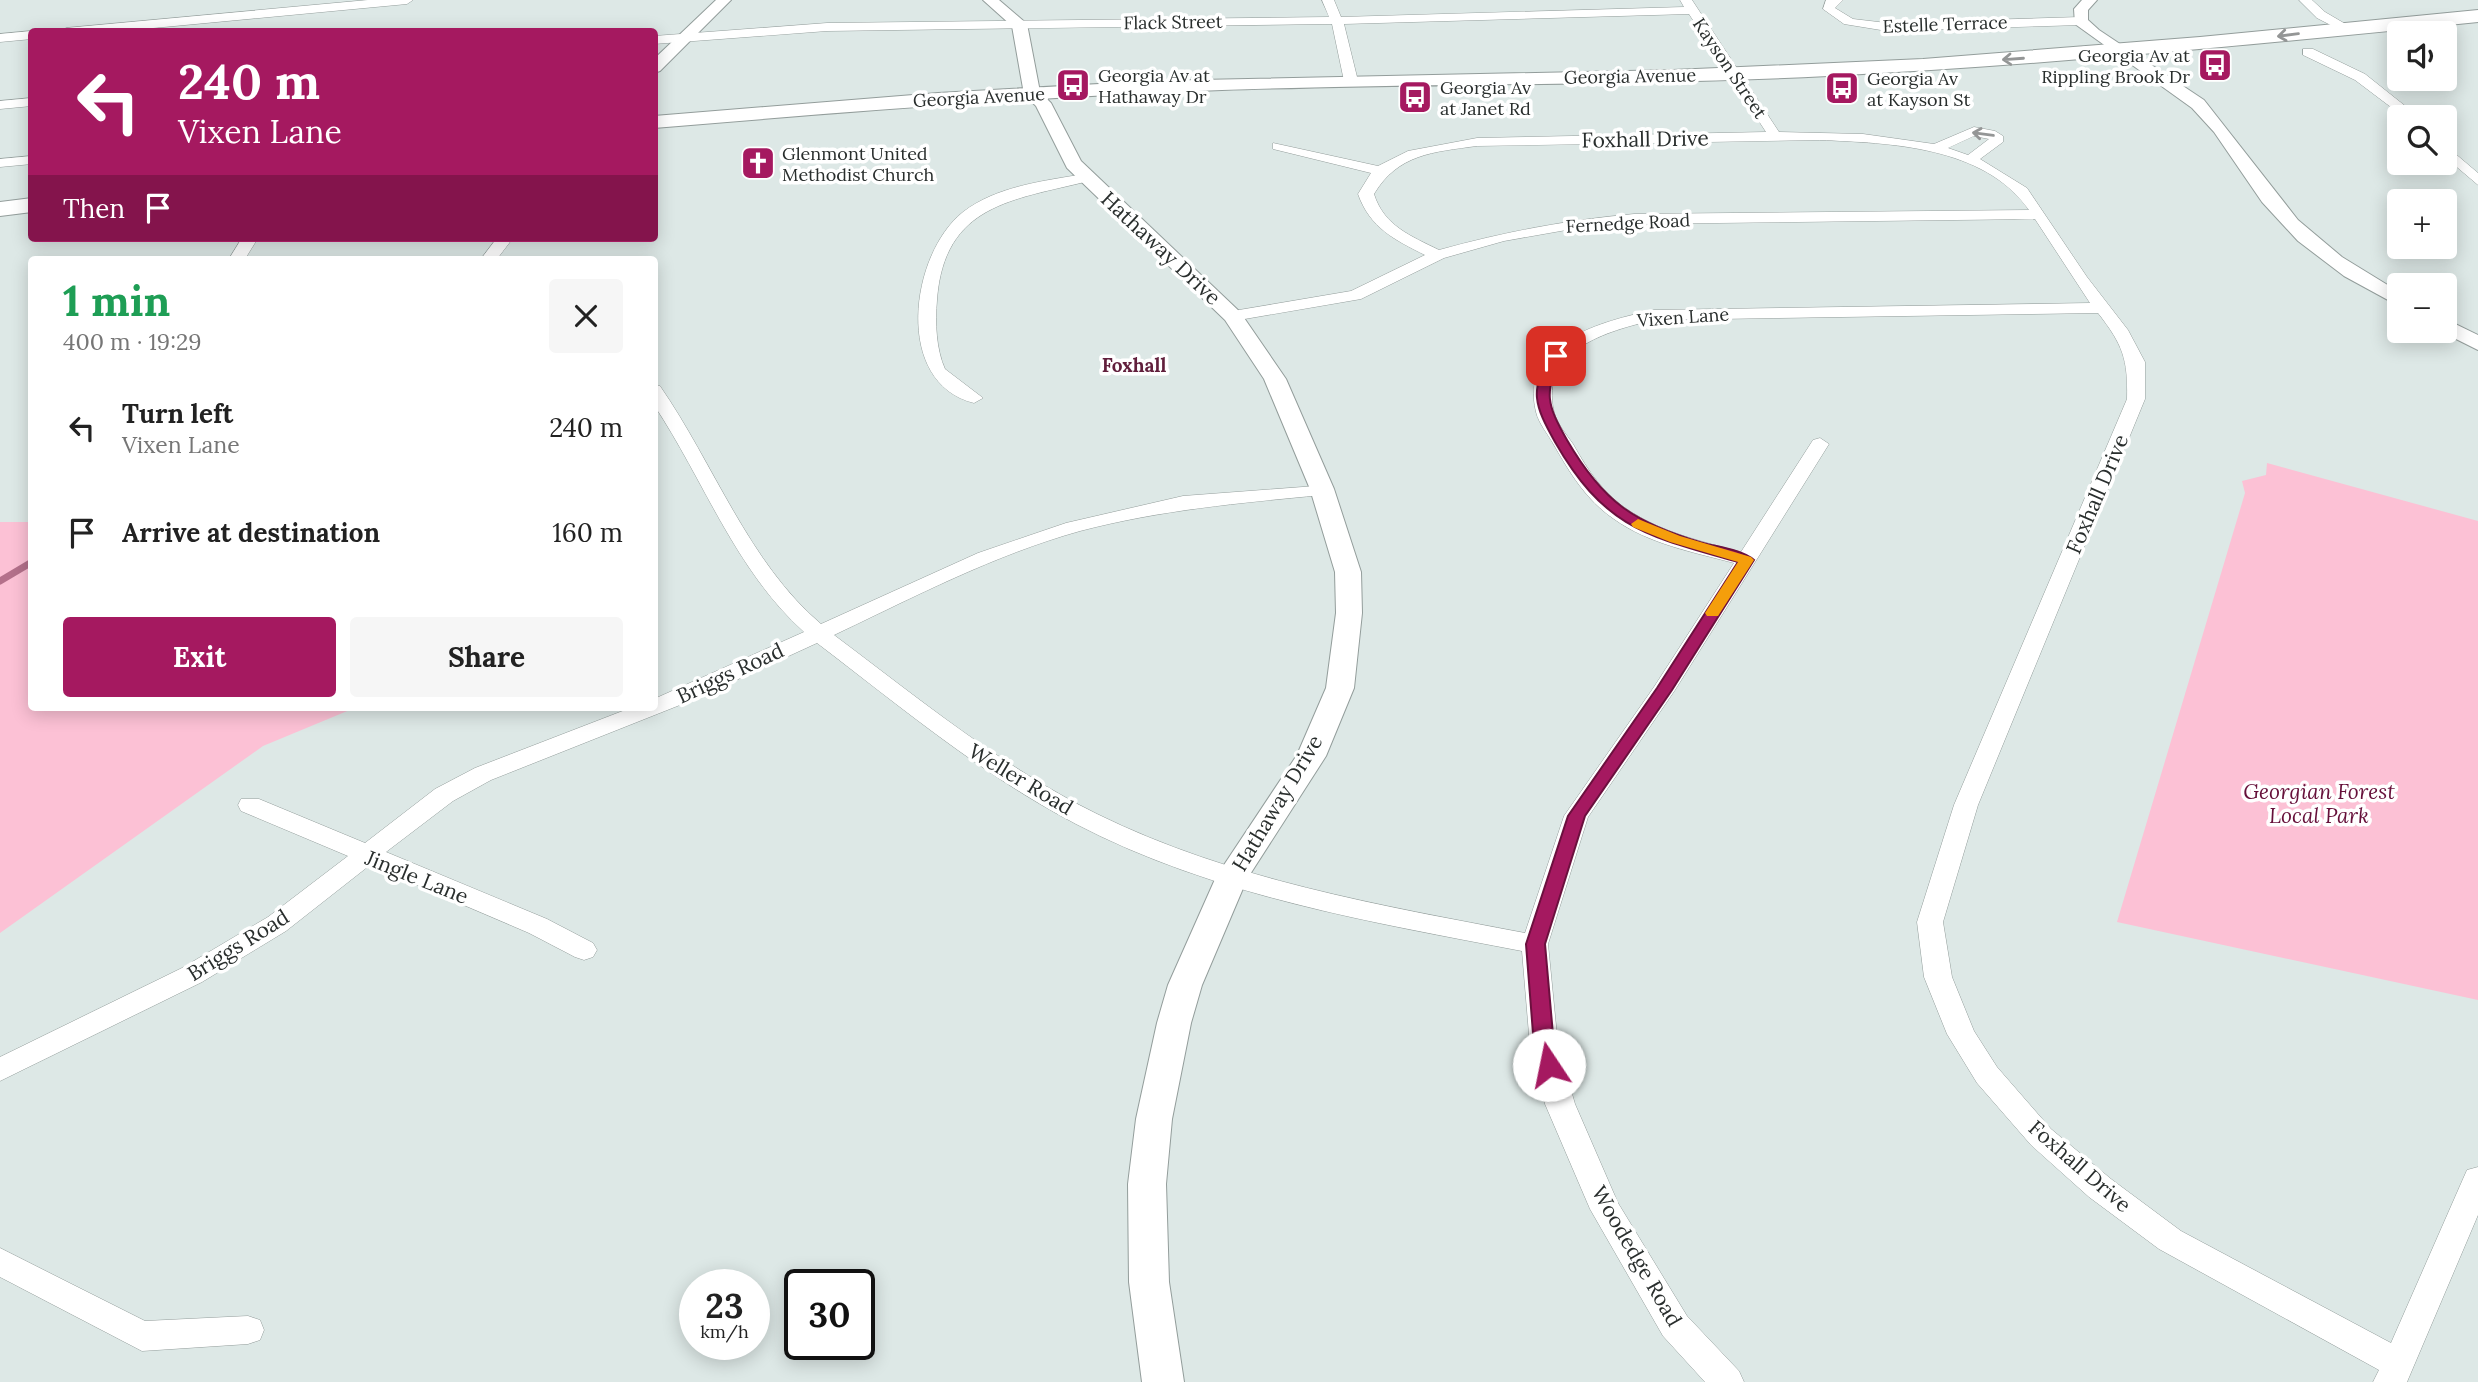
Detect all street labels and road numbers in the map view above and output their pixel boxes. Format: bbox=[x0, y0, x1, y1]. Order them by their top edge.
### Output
street label: Flack Street bbox=[1123, 10, 1223, 34]
street label: Estelle Terrace bbox=[1882, 10, 2008, 38]
street label: Kayson Street bbox=[1688, 13, 1772, 123]
street label: Georgia Avenue bbox=[1564, 63, 1697, 89]
street label: Georgia Avenue bbox=[912, 82, 1046, 112]
street label: Foxhall Drive bbox=[1581, 124, 1709, 154]
street label: Hathaway Drive bbox=[1095, 185, 1227, 311]
street label: Fernedge Road bbox=[1565, 208, 1691, 238]
street label: Vixen Lane bbox=[1635, 302, 1730, 332]
street label: Foxhall Drive bbox=[2060, 430, 2134, 558]
street label: Briggs Road bbox=[672, 636, 788, 710]
street label: Hathaway Drive bbox=[1226, 730, 1328, 876]
street label: Weller Road bbox=[964, 737, 1078, 821]
street label: Jingle Lane bbox=[361, 844, 472, 910]
street label: Briggs Road bbox=[182, 903, 294, 987]
street label: Foxhall Drive bbox=[2023, 1114, 2137, 1218]
street label: Woodedge Road bbox=[1586, 1181, 1688, 1331]

